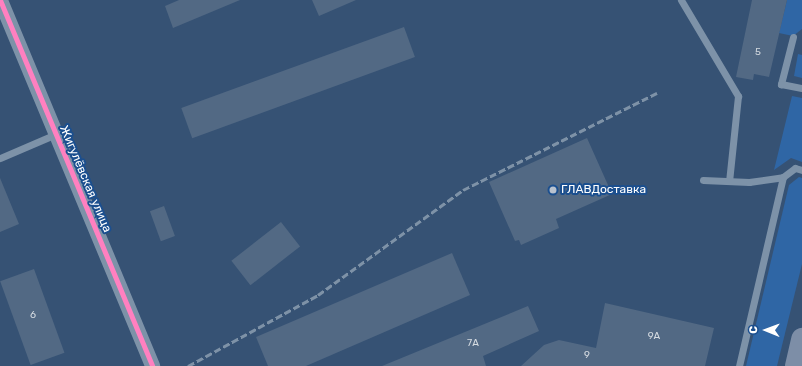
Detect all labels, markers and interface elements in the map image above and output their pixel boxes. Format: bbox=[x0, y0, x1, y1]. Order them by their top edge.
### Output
house number: 5 bbox=[755, 47, 761, 59]
street label: Жигулёвская улица bbox=[56, 123, 114, 235]
place label: ГЛАВДоставка bbox=[561, 183, 646, 197]
marker: ГЛАВДоставка bbox=[548, 185, 558, 195]
house number: 6 bbox=[30, 310, 36, 322]
north arrow bbox=[746, 310, 786, 350]
text: С bbox=[747, 326, 760, 334]
house number: 9А bbox=[648, 331, 660, 343]
house number: 7А bbox=[467, 338, 479, 350]
house number: 9 bbox=[584, 350, 590, 362]

